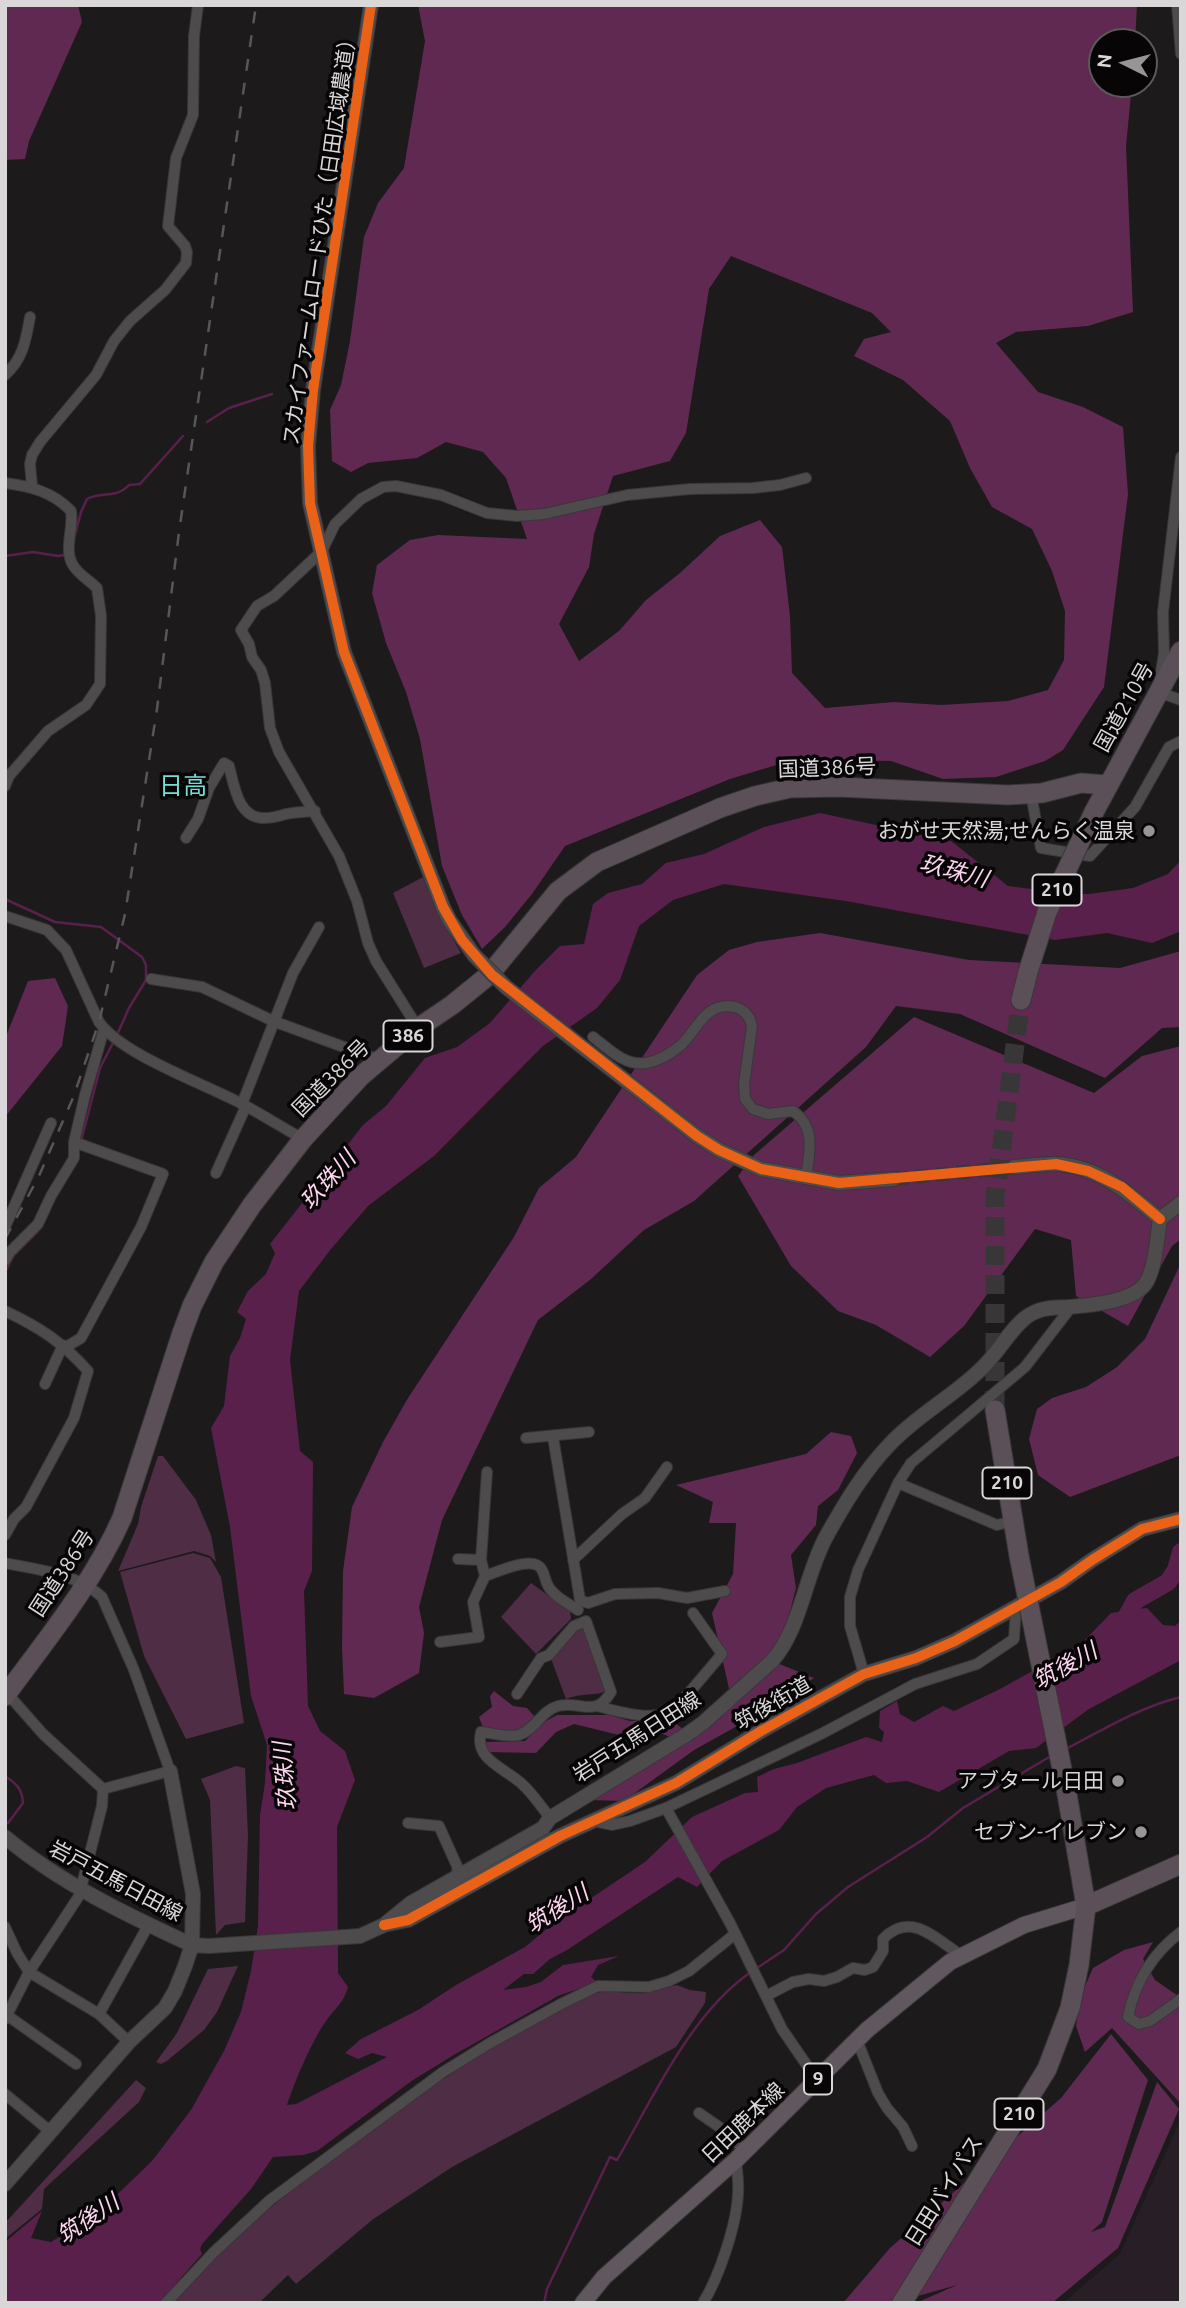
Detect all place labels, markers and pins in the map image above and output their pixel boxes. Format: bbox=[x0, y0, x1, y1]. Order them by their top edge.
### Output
place label: おがせ天然湯;せんらく温泉 bbox=[878, 818, 1135, 844]
marker: おがせ天然湯;せんらく温泉 bbox=[1141, 823, 1157, 839]
place label: アブタール日田 bbox=[957, 1768, 1104, 1794]
marker: アブタール日田 bbox=[1110, 1773, 1126, 1789]
place label: セブン-イレブン bbox=[974, 1819, 1127, 1845]
marker: セブン-イレブン bbox=[1133, 1824, 1149, 1840]

